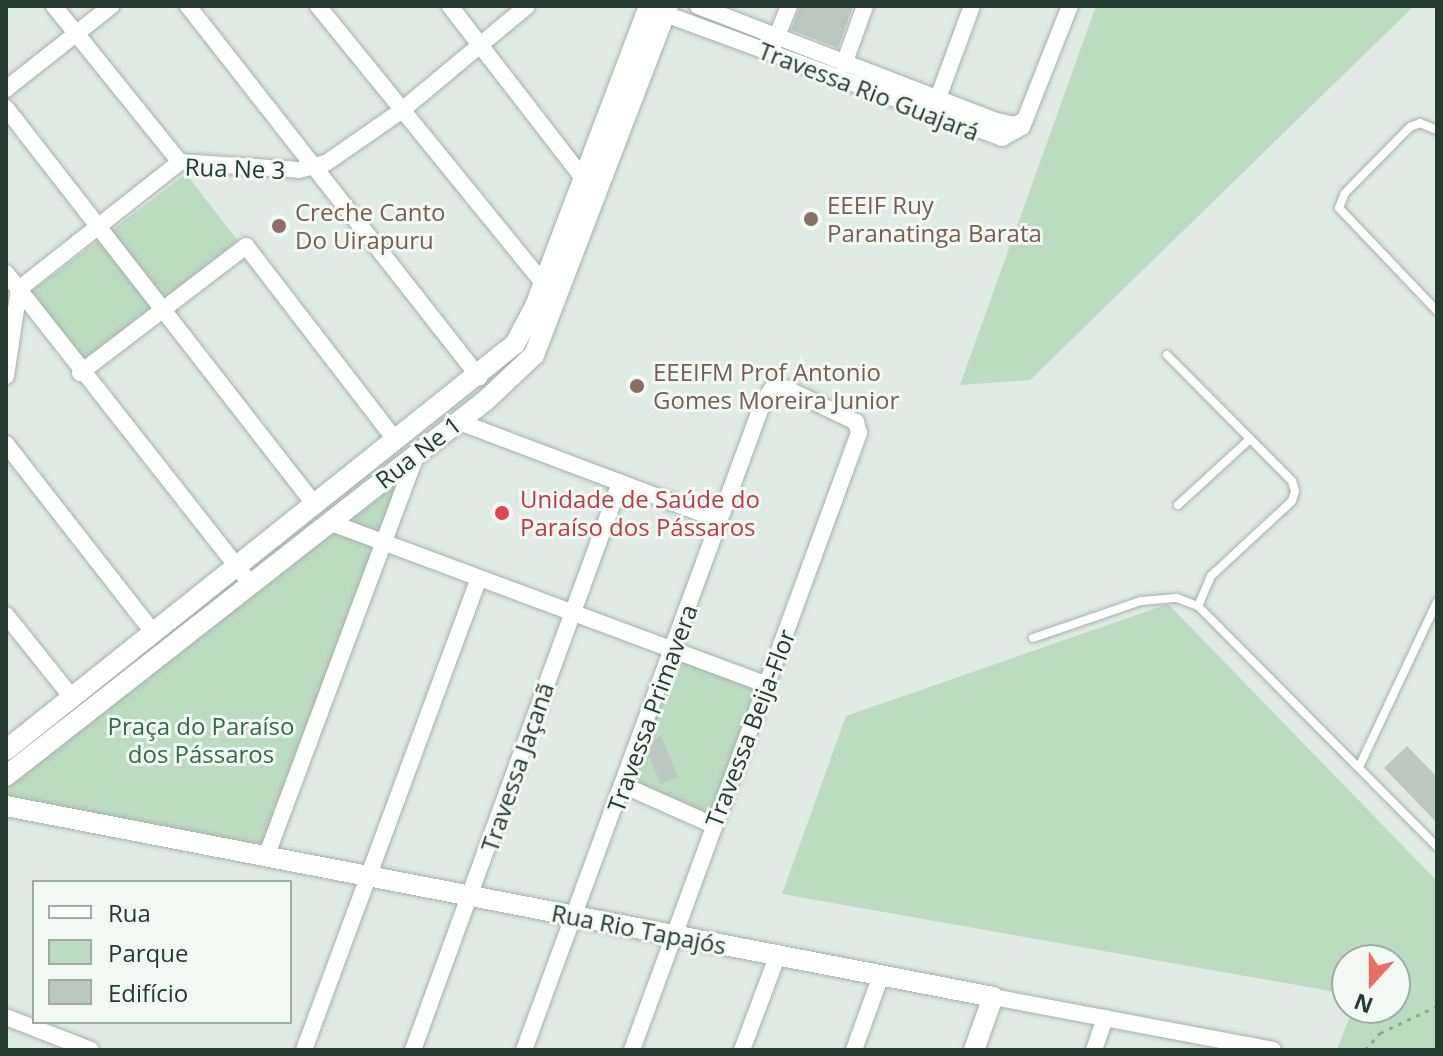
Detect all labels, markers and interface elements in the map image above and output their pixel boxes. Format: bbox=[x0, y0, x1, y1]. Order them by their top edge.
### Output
street label: Travessa Rio Guajará bbox=[755, 36, 983, 146]
street label: Rua Ne 3 bbox=[184, 152, 286, 184]
place label: EEEIF Ruy Paranatinga Barata bbox=[827, 191, 1042, 247]
place label: Creche Canto Do Uirapuru bbox=[295, 198, 445, 254]
marker: EEEIF Ruy Paranatinga Barata bbox=[802, 210, 820, 228]
marker: Creche Canto Do Uirapuru bbox=[270, 217, 288, 235]
place label: EEEIFM Prof Antonio Gomes Moreira Junior bbox=[653, 358, 899, 414]
marker: EEEIFM Prof Antonio Gomes Moreira Junior bbox=[628, 377, 646, 395]
street label: Rua Ne 1 bbox=[369, 410, 467, 494]
place label: Unidade de Saúde do Paraíso dos Pássaros bbox=[520, 485, 760, 541]
marker: Unidade de Saúde do Paraíso dos Pássaros bbox=[491, 502, 513, 524]
street label: Travessa Primavera bbox=[601, 600, 703, 816]
street label: Travessa Beija-Flor bbox=[699, 625, 801, 831]
street label: Travessa Jaçanã bbox=[475, 679, 559, 855]
park label: Praça do Paraíso dos Pássaros bbox=[108, 712, 294, 768]
legend bbox=[32, 880, 292, 1024]
text: Rua bbox=[108, 896, 151, 929]
street label: Rua Rio Tapajós bbox=[549, 898, 729, 960]
text: Parque bbox=[108, 936, 188, 969]
north arrow bbox=[1331, 944, 1411, 1024]
text: Edifício bbox=[108, 976, 188, 1009]
text: N bbox=[1349, 987, 1377, 1022]

